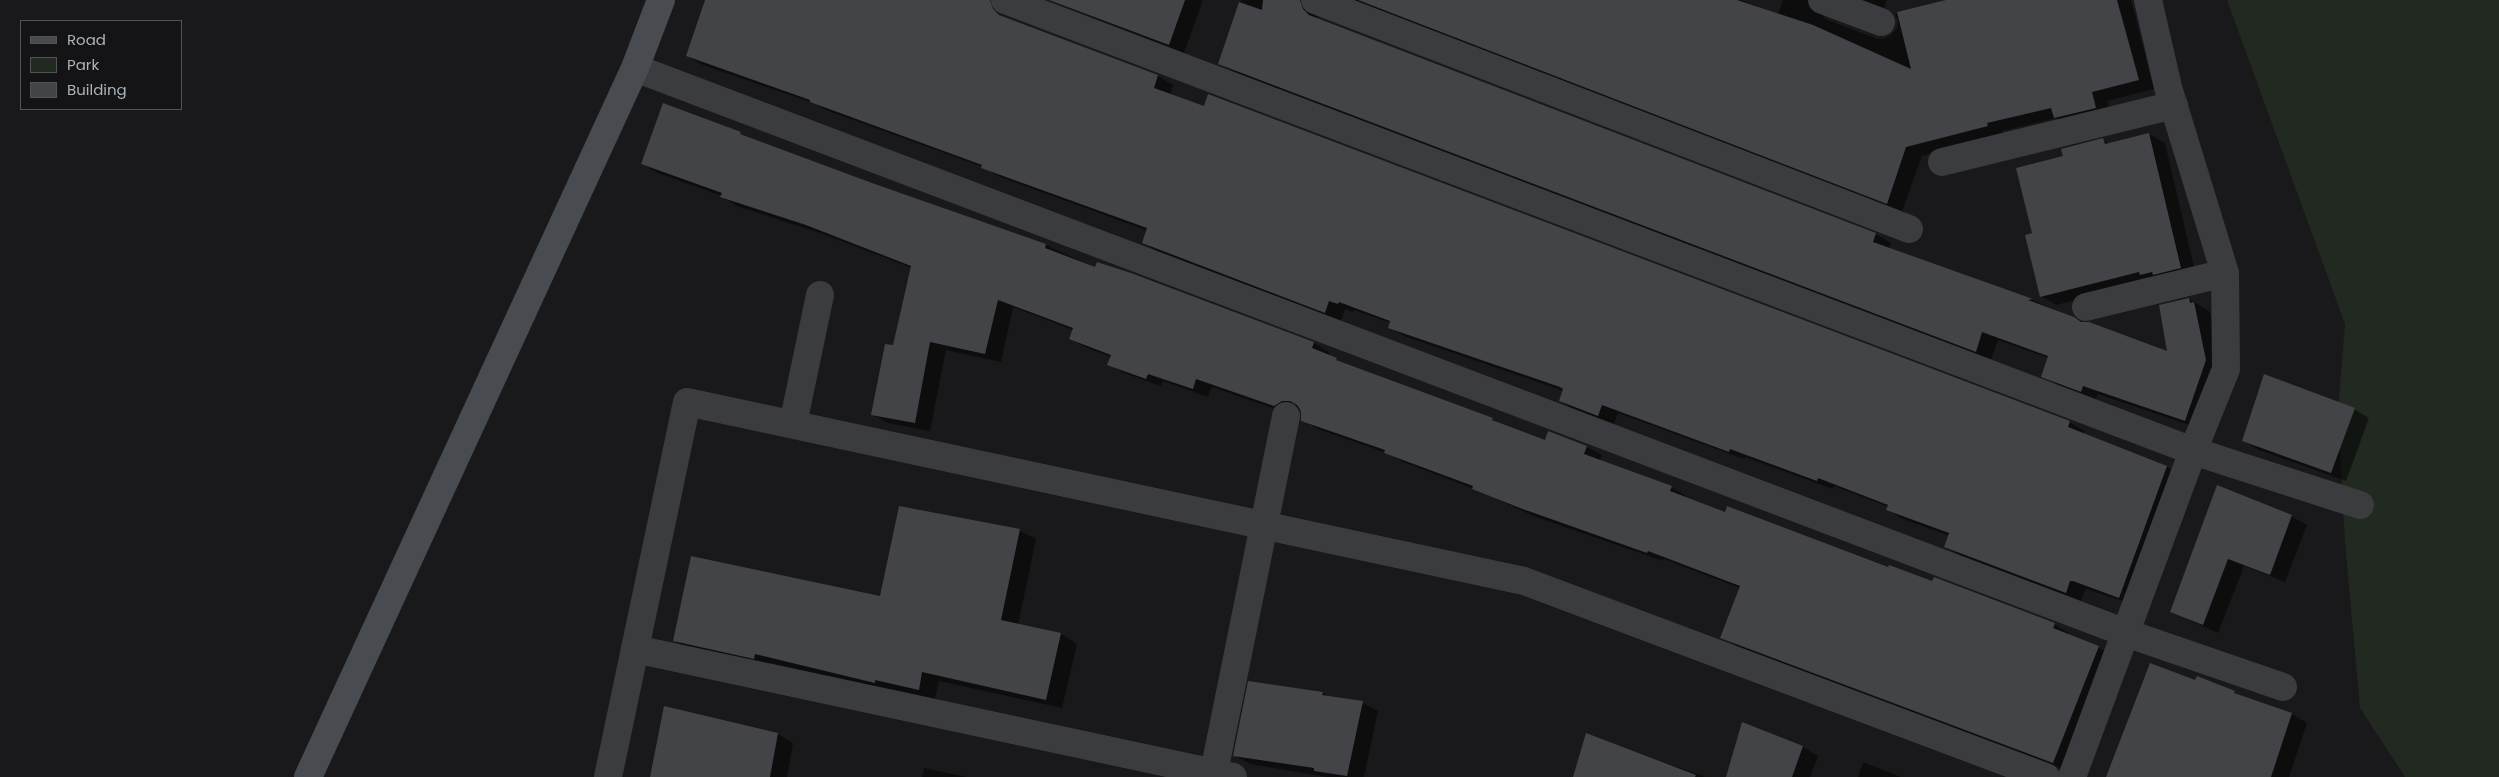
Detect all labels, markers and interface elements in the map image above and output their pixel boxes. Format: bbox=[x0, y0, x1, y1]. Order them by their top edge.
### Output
legend bbox=[20, 20, 182, 110]
text: Road bbox=[67, 29, 106, 50]
text: Park bbox=[67, 54, 99, 75]
text: Building bbox=[67, 79, 127, 100]

